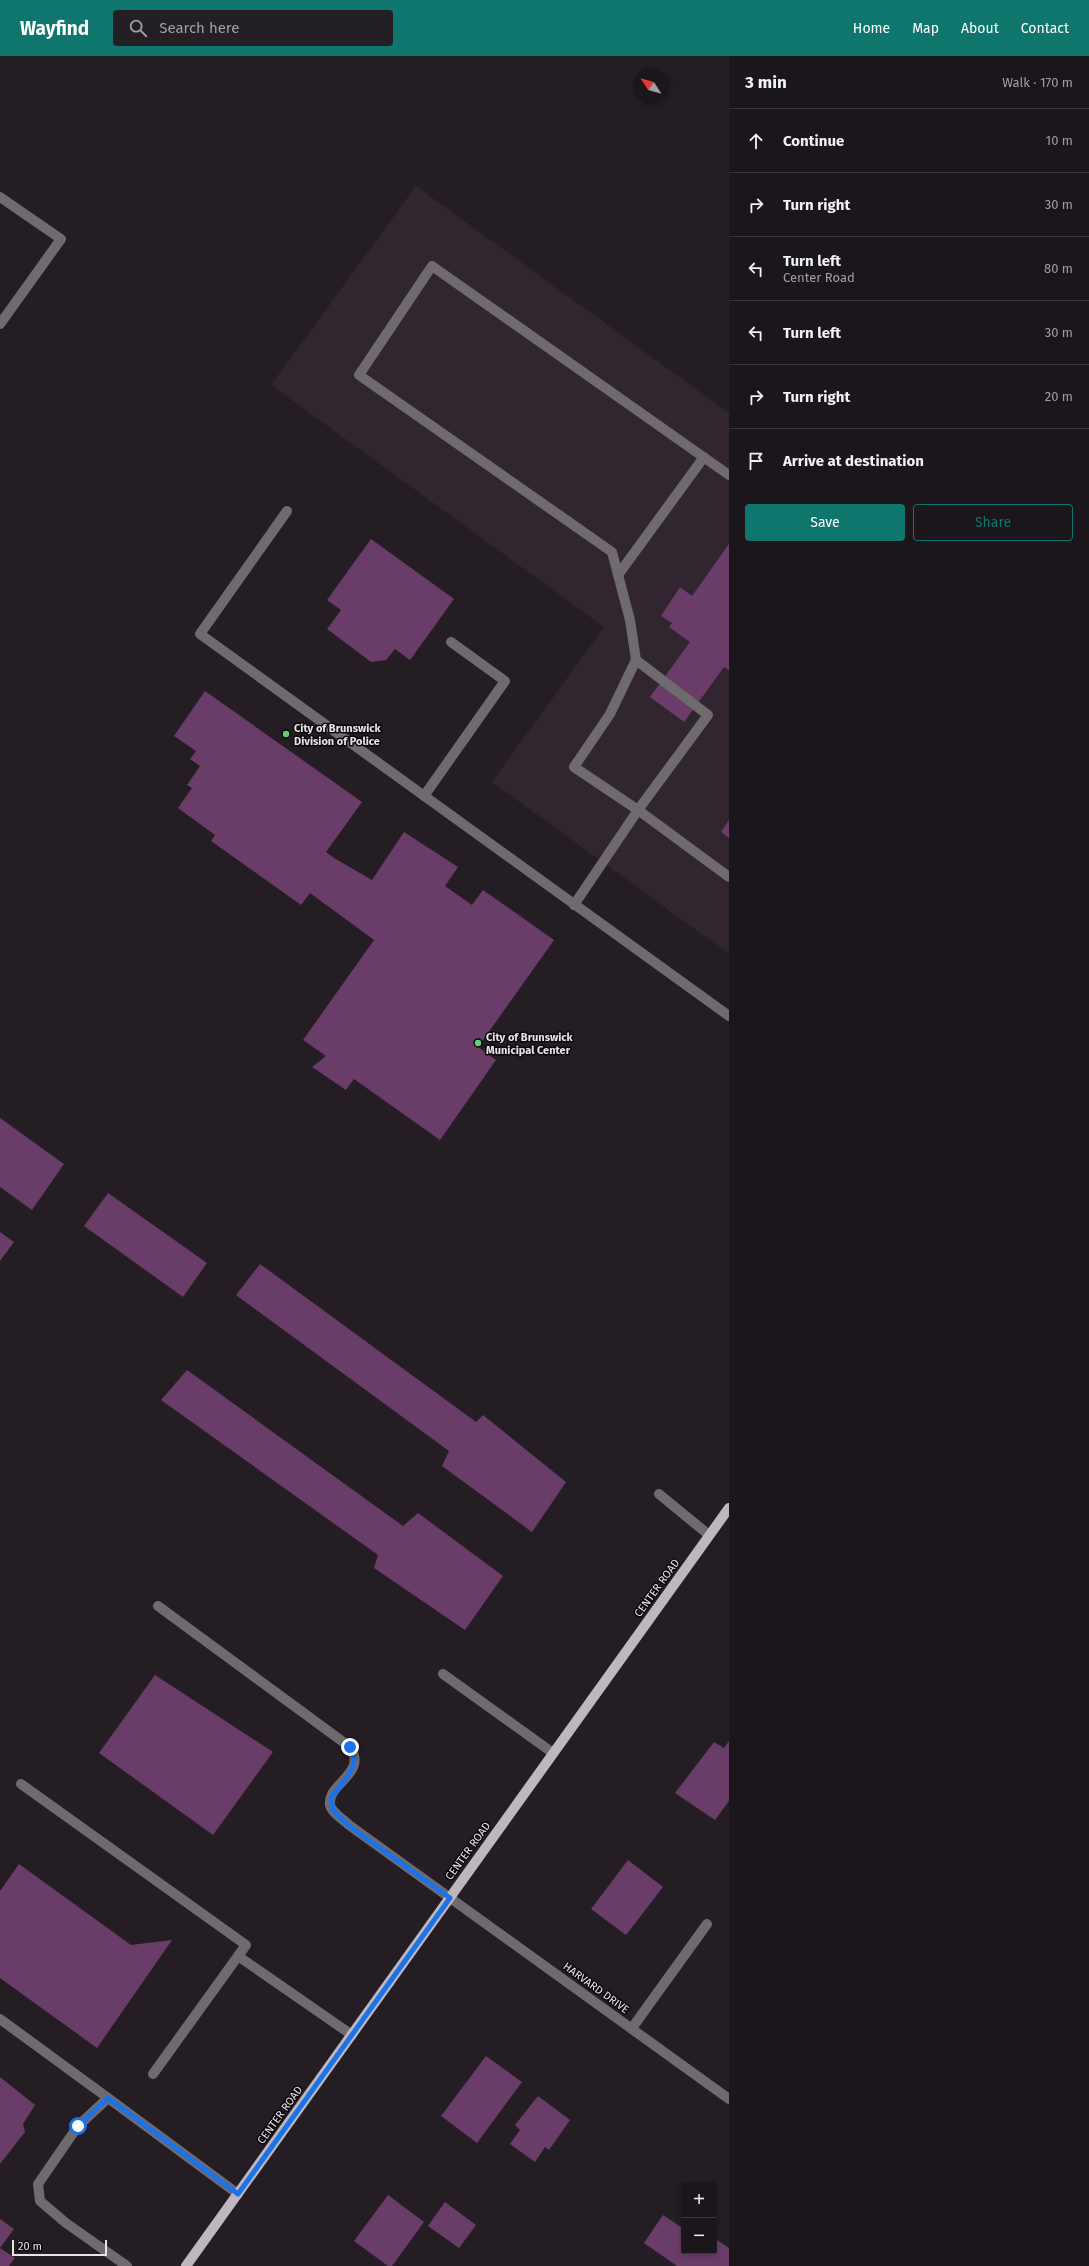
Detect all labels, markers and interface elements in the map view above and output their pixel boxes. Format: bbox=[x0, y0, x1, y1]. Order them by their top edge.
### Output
search box bbox=[113, 10, 393, 46]
text: Wayfind bbox=[20, 17, 89, 40]
icon: search bbox=[127, 17, 149, 39]
text: Search here bbox=[159, 19, 239, 37]
text: Home bbox=[853, 20, 890, 37]
text: Map bbox=[912, 20, 939, 37]
text: About bbox=[961, 20, 999, 37]
text: Contact bbox=[1021, 20, 1069, 37]
north arrow bbox=[633, 68, 669, 104]
text: 3 min bbox=[745, 72, 787, 93]
text: Walk · 170 m bbox=[1002, 75, 1073, 90]
icon: ahead bbox=[745, 130, 767, 152]
text: Continue bbox=[783, 132, 844, 150]
text: 10 m bbox=[1046, 133, 1073, 148]
icon: right bbox=[745, 194, 767, 216]
text: Turn right bbox=[783, 196, 850, 214]
text: 30 m bbox=[1045, 197, 1073, 212]
text: Turn left bbox=[783, 252, 841, 270]
icon: left bbox=[745, 258, 767, 280]
text: 80 m bbox=[1044, 261, 1073, 276]
text: Center Road bbox=[783, 270, 855, 285]
icon: left bbox=[745, 322, 767, 344]
text: Turn left bbox=[783, 324, 841, 342]
text: 30 m bbox=[1045, 325, 1073, 340]
icon: right bbox=[745, 386, 767, 408]
text: Turn right bbox=[783, 388, 850, 406]
text: 20 m bbox=[1045, 389, 1073, 404]
icon: arrive bbox=[745, 450, 767, 472]
text: Arrive at destination bbox=[783, 452, 924, 470]
button: Save bbox=[745, 504, 905, 541]
button: Share bbox=[913, 504, 1073, 541]
place label: City of Brunswick Division of Police bbox=[294, 722, 382, 748]
marker: City of Brunswick Division of Police bbox=[281, 729, 291, 739]
place label: City of Brunswick Municipal Center bbox=[486, 1031, 574, 1057]
marker: City of Brunswick Municipal Center bbox=[473, 1038, 483, 1048]
street label: CENTER ROAD bbox=[632, 1557, 682, 1619]
route end bbox=[341, 1738, 359, 1756]
street label: CENTER ROAD bbox=[443, 1820, 493, 1882]
street label: HARVARD DRIVE bbox=[561, 1960, 632, 2016]
street label: CENTER ROAD bbox=[255, 2084, 305, 2146]
route start bbox=[69, 2117, 87, 2135]
map controls bbox=[681, 2182, 717, 2254]
button: + bbox=[681, 2182, 717, 2218]
button: − bbox=[681, 2218, 717, 2254]
scale bar bbox=[12, 2238, 107, 2257]
text: 20 m bbox=[18, 2240, 42, 2253]

